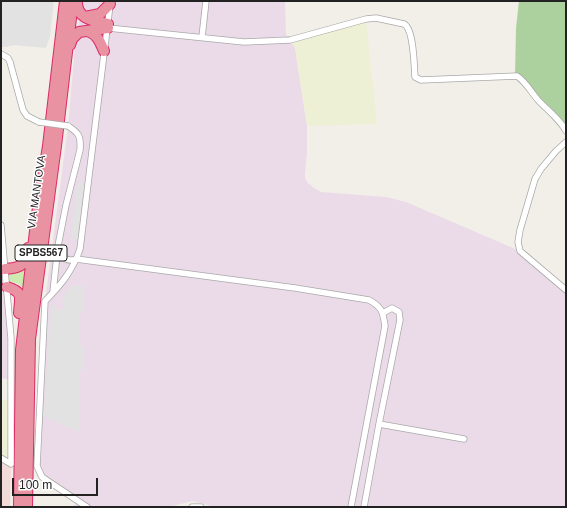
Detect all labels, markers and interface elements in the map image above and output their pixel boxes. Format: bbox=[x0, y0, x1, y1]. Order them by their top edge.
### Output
street label: VIA MANTOVA bbox=[25, 154, 49, 230]
road number: SPBS567 bbox=[15, 245, 67, 261]
scale bar bbox=[14, 470, 100, 496]
text: 100 m bbox=[19, 478, 52, 492]

